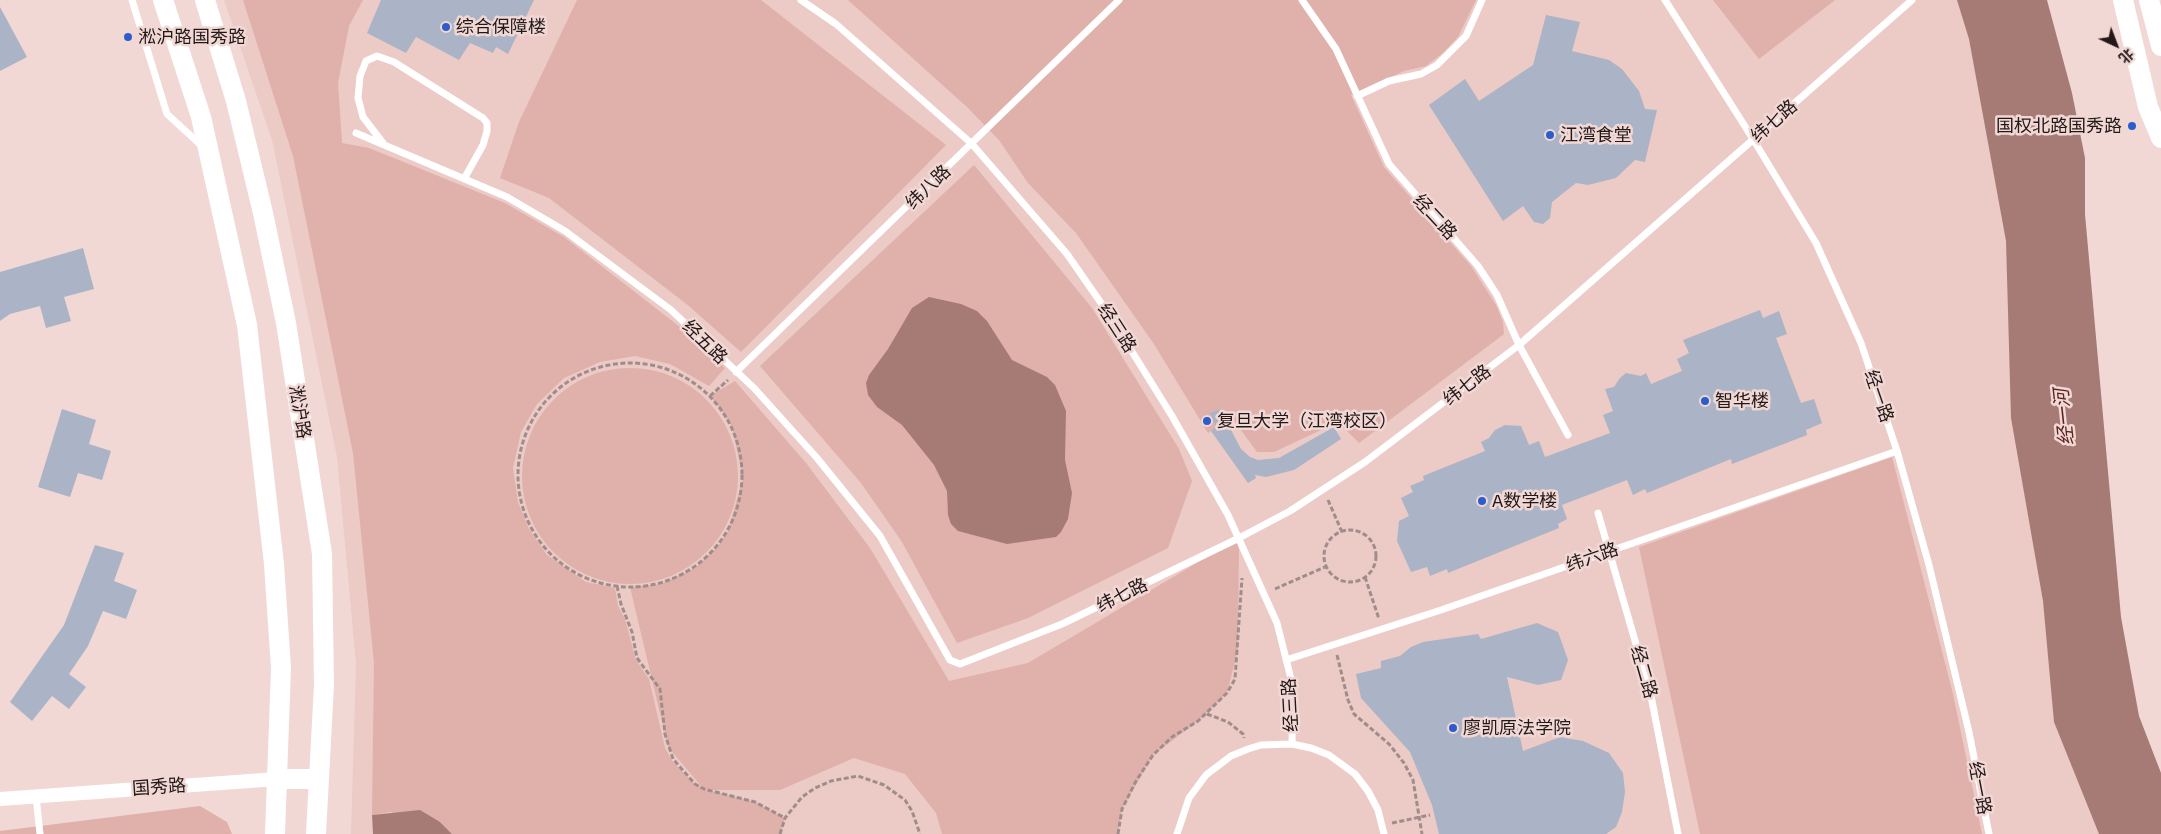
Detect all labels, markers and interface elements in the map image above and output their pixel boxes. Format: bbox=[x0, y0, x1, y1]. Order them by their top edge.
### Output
place label: 综合保障楼 bbox=[456, 16, 546, 38]
north arrow bbox=[2091, 20, 2141, 70]
marker: 综合保障楼 bbox=[440, 21, 452, 33]
place label: 淞沪路国秀路 bbox=[138, 26, 246, 48]
marker: 淞沪路国秀路 bbox=[122, 31, 134, 43]
text: 北 bbox=[2116, 45, 2137, 67]
street label: 纬七路 bbox=[1747, 95, 1801, 147]
place label: 国权北路国秀路 bbox=[1996, 115, 2122, 137]
marker: 国权北路国秀路 bbox=[2126, 120, 2138, 132]
place label: 江湾食堂 bbox=[1560, 124, 1632, 146]
marker: 江湾食堂 bbox=[1544, 129, 1556, 141]
street label: 纬八路 bbox=[901, 160, 955, 214]
street label: 经二路 bbox=[1409, 190, 1461, 244]
street label: 经三路 bbox=[1093, 299, 1141, 357]
street label: 经五路 bbox=[678, 315, 732, 369]
street label: 纬七路 bbox=[1439, 360, 1495, 410]
street label: 经一路 bbox=[1860, 367, 1898, 425]
street label: 淞沪路 bbox=[285, 384, 315, 440]
water label: 经一河 bbox=[2050, 387, 2078, 447]
place label: 智华楼 bbox=[1715, 390, 1769, 412]
marker: 智华楼 bbox=[1699, 395, 1711, 407]
place label: 复旦大学（江湾校区） bbox=[1217, 410, 1397, 432]
marker: 复旦大学（江湾校区） bbox=[1201, 415, 1213, 427]
place label: A数学楼 bbox=[1492, 490, 1557, 512]
marker: A数学楼 bbox=[1476, 495, 1488, 507]
street label: 纬六路 bbox=[1563, 538, 1621, 576]
street label: 纬七路 bbox=[1093, 573, 1151, 617]
street label: 经二路 bbox=[1626, 643, 1662, 701]
street label: 经三路 bbox=[1278, 677, 1302, 733]
place label: 廖凯原法学院 bbox=[1463, 717, 1571, 739]
marker: 廖凯原法学院 bbox=[1447, 722, 1459, 734]
street label: 经一路 bbox=[1964, 759, 1996, 817]
street label: 国秀路 bbox=[131, 774, 187, 800]

